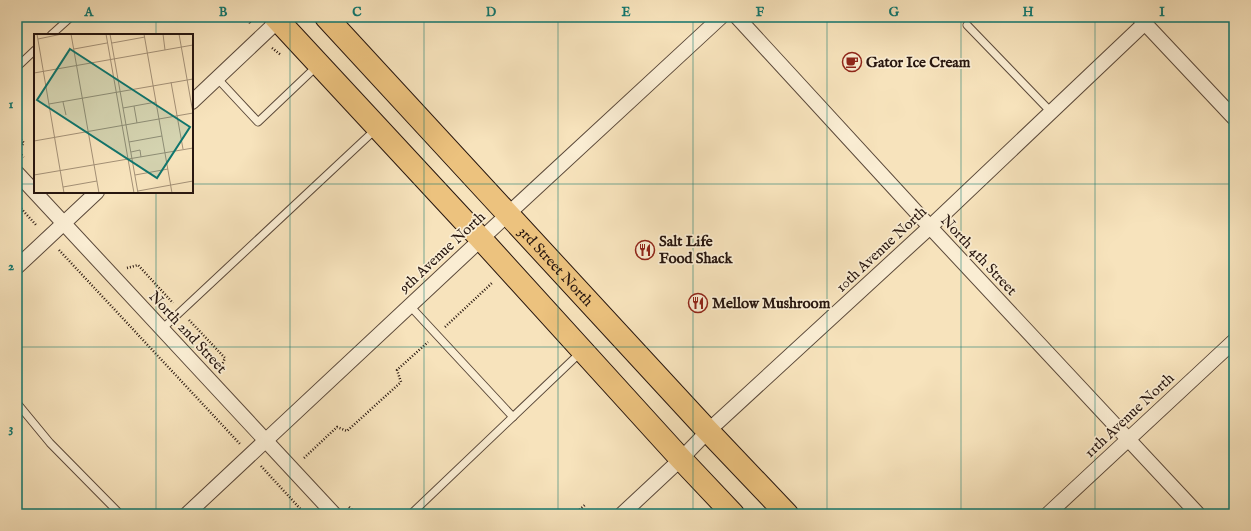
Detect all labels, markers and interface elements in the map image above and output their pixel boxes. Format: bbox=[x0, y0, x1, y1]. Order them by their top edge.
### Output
text: A bbox=[84, 4, 95, 21]
text: B bbox=[219, 4, 228, 21]
text: C bbox=[352, 4, 362, 21]
text: D bbox=[486, 4, 497, 21]
text: E bbox=[621, 4, 631, 21]
text: F bbox=[756, 4, 765, 21]
text: G bbox=[889, 4, 900, 21]
text: H bbox=[1022, 4, 1034, 21]
text: I bbox=[1159, 4, 1165, 21]
inset map bbox=[34, 34, 193, 193]
cafe icon: Gator Ice Cream bbox=[841, 51, 863, 73]
place label: Gator Ice Cream bbox=[866, 53, 971, 72]
text: 1 bbox=[9, 96, 14, 113]
street label: 10th Avenue North bbox=[832, 202, 931, 296]
street label: 9th Avenue North bbox=[394, 207, 490, 298]
street label: North 4th Street bbox=[936, 211, 1021, 300]
street label: 3rd Street North bbox=[514, 222, 597, 311]
place label: Salt Life Food Shack bbox=[659, 232, 733, 268]
restaurant icon: Salt Life Food Shack bbox=[634, 239, 656, 261]
text: 2 bbox=[8, 258, 14, 275]
street label: North 2nd Street bbox=[145, 287, 231, 378]
restaurant icon: Mellow Mushroom bbox=[687, 292, 709, 314]
place label: Mellow Mushroom bbox=[712, 294, 831, 313]
street label: 11th Avenue North bbox=[1080, 369, 1178, 462]
text: 3 bbox=[9, 420, 14, 437]

